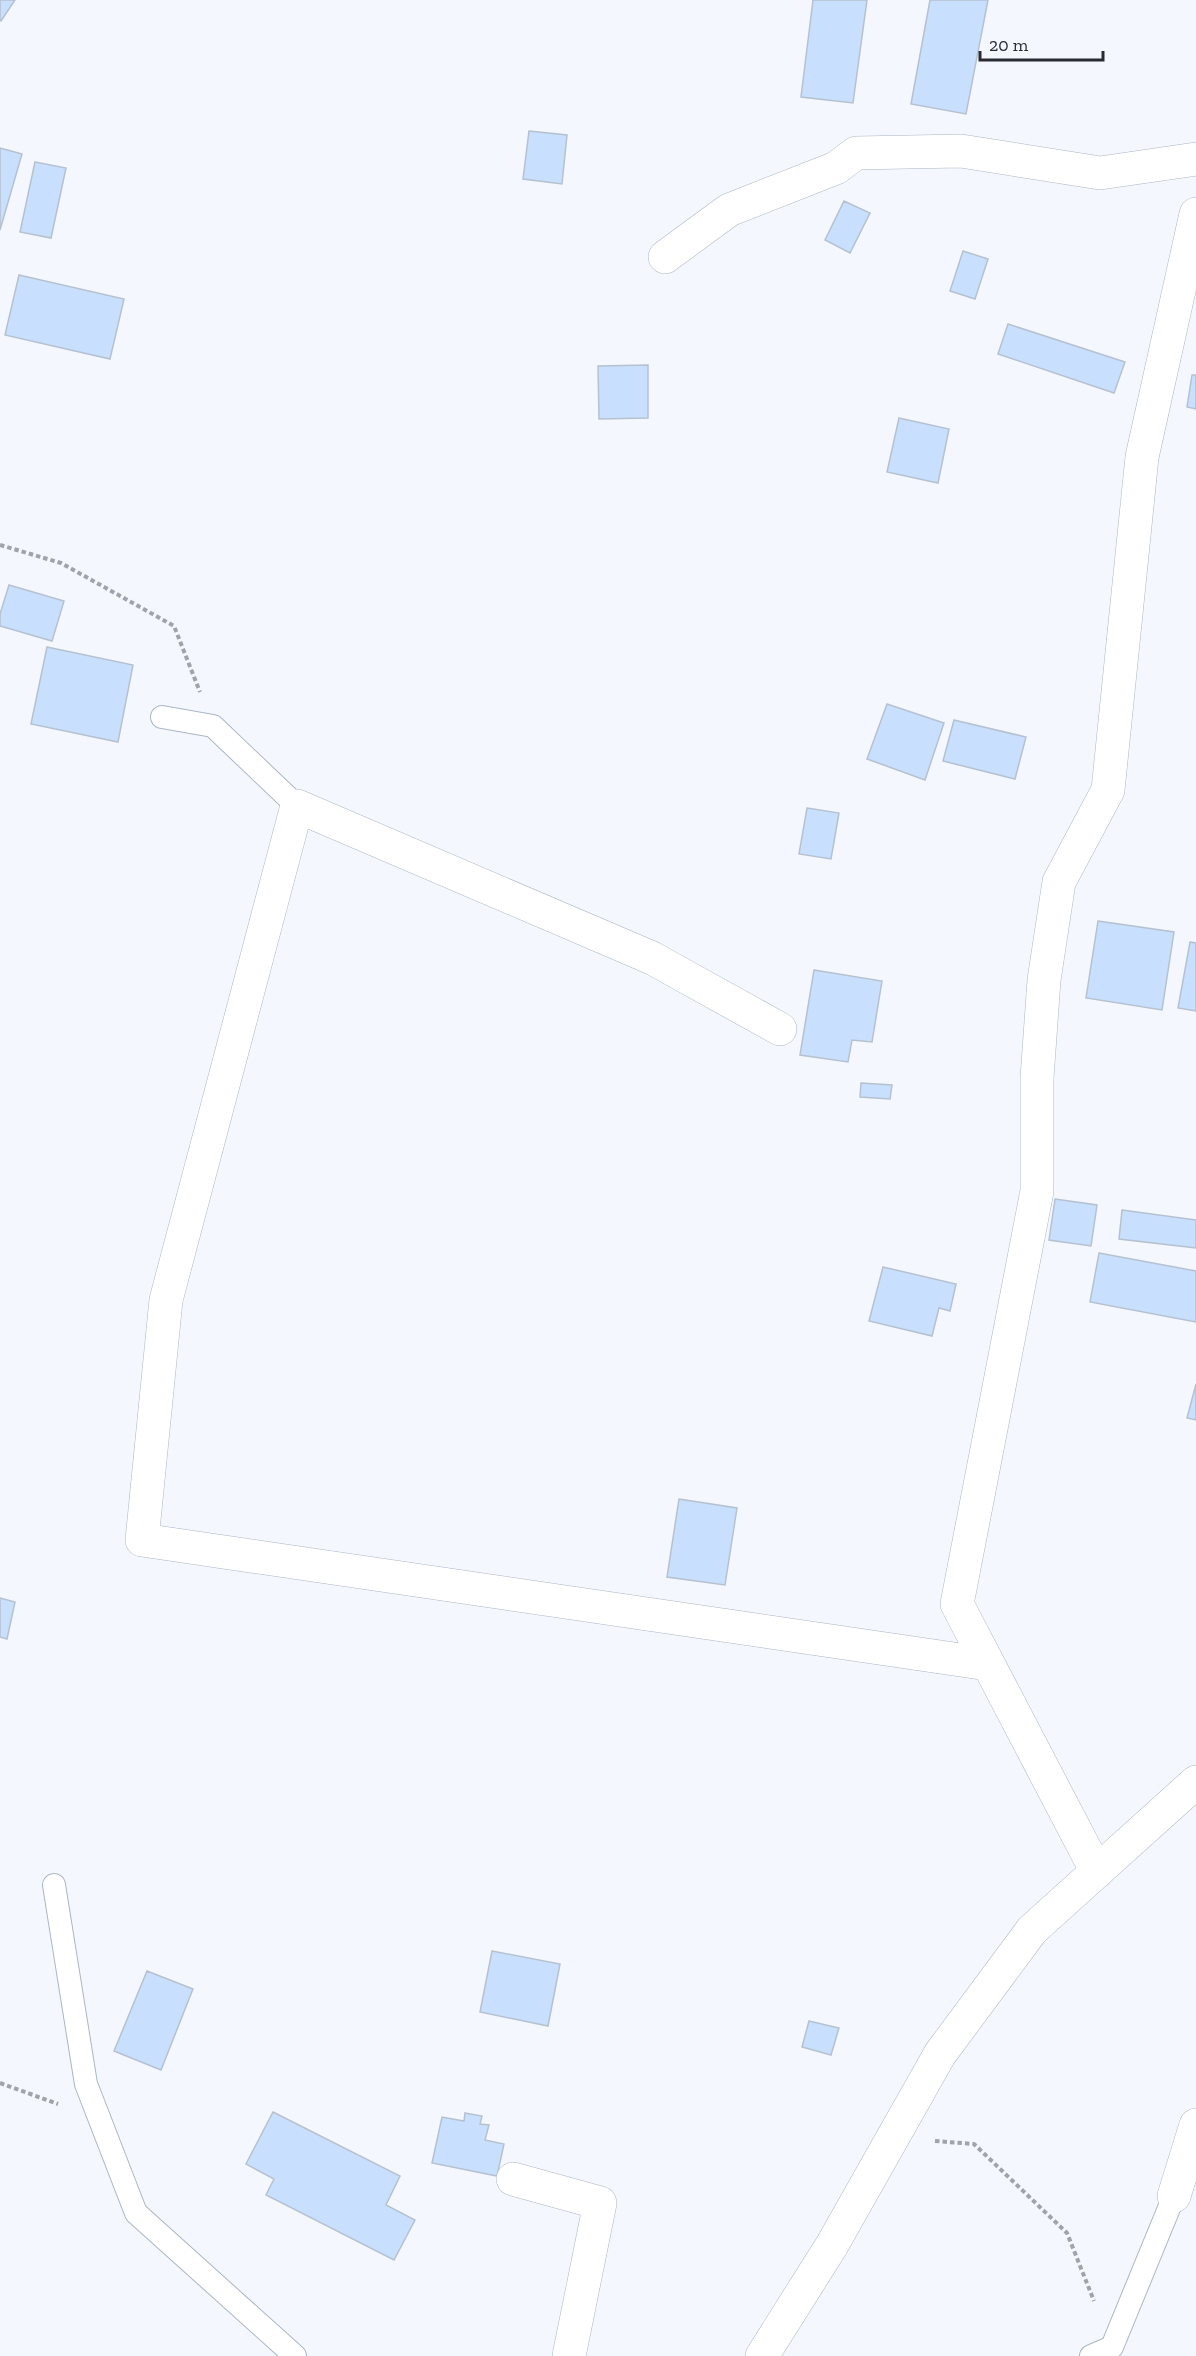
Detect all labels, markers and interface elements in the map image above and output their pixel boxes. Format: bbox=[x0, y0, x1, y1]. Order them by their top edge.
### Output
scale bar bbox=[980, 24, 1103, 62]
text: 20 m bbox=[989, 34, 1029, 56]

